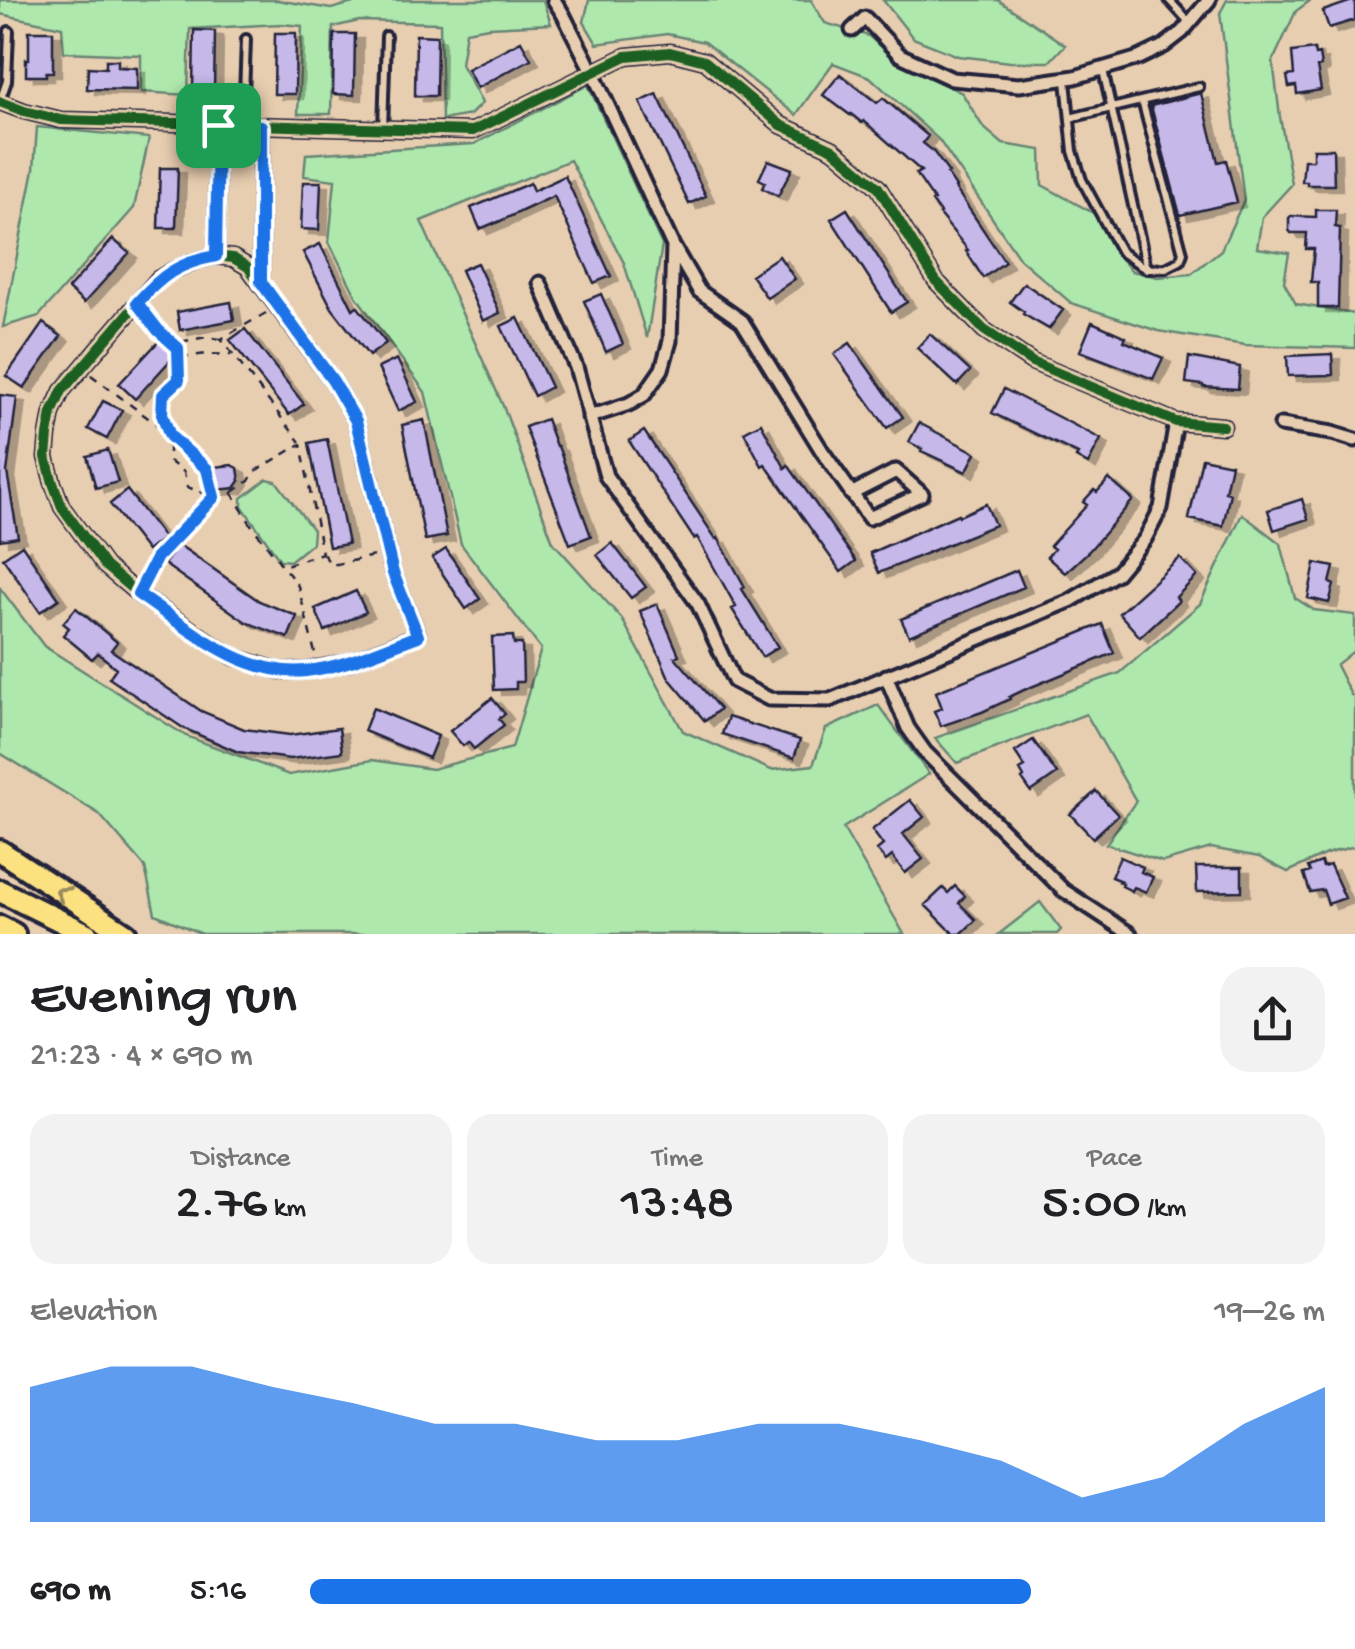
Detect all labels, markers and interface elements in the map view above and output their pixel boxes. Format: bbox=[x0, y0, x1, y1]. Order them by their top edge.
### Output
pin bbox=[176, 83, 261, 168]
icon: arrive bbox=[191, 98, 246, 153]
one-way arrow bbox=[55, 887, 73, 906]
button: share bbox=[1220, 967, 1325, 1072]
text: Evening run bbox=[30, 968, 297, 1032]
text: 21:23 · 4 × 690 m bbox=[30, 1038, 253, 1076]
text: Distance bbox=[191, 1143, 290, 1176]
text: Time bbox=[652, 1143, 703, 1176]
text: Pace bbox=[1087, 1143, 1142, 1176]
text: 2.76 bbox=[176, 1176, 267, 1235]
text: 13:48 bbox=[621, 1176, 734, 1235]
text: 5:00 bbox=[1042, 1176, 1141, 1235]
text: km bbox=[267, 1193, 306, 1226]
text: /km bbox=[1141, 1193, 1186, 1226]
text: Elevation bbox=[30, 1294, 157, 1332]
text: 19–26 m bbox=[1214, 1294, 1325, 1332]
text: 690 m bbox=[30, 1573, 111, 1611]
text: 5:16 bbox=[190, 1573, 246, 1611]

